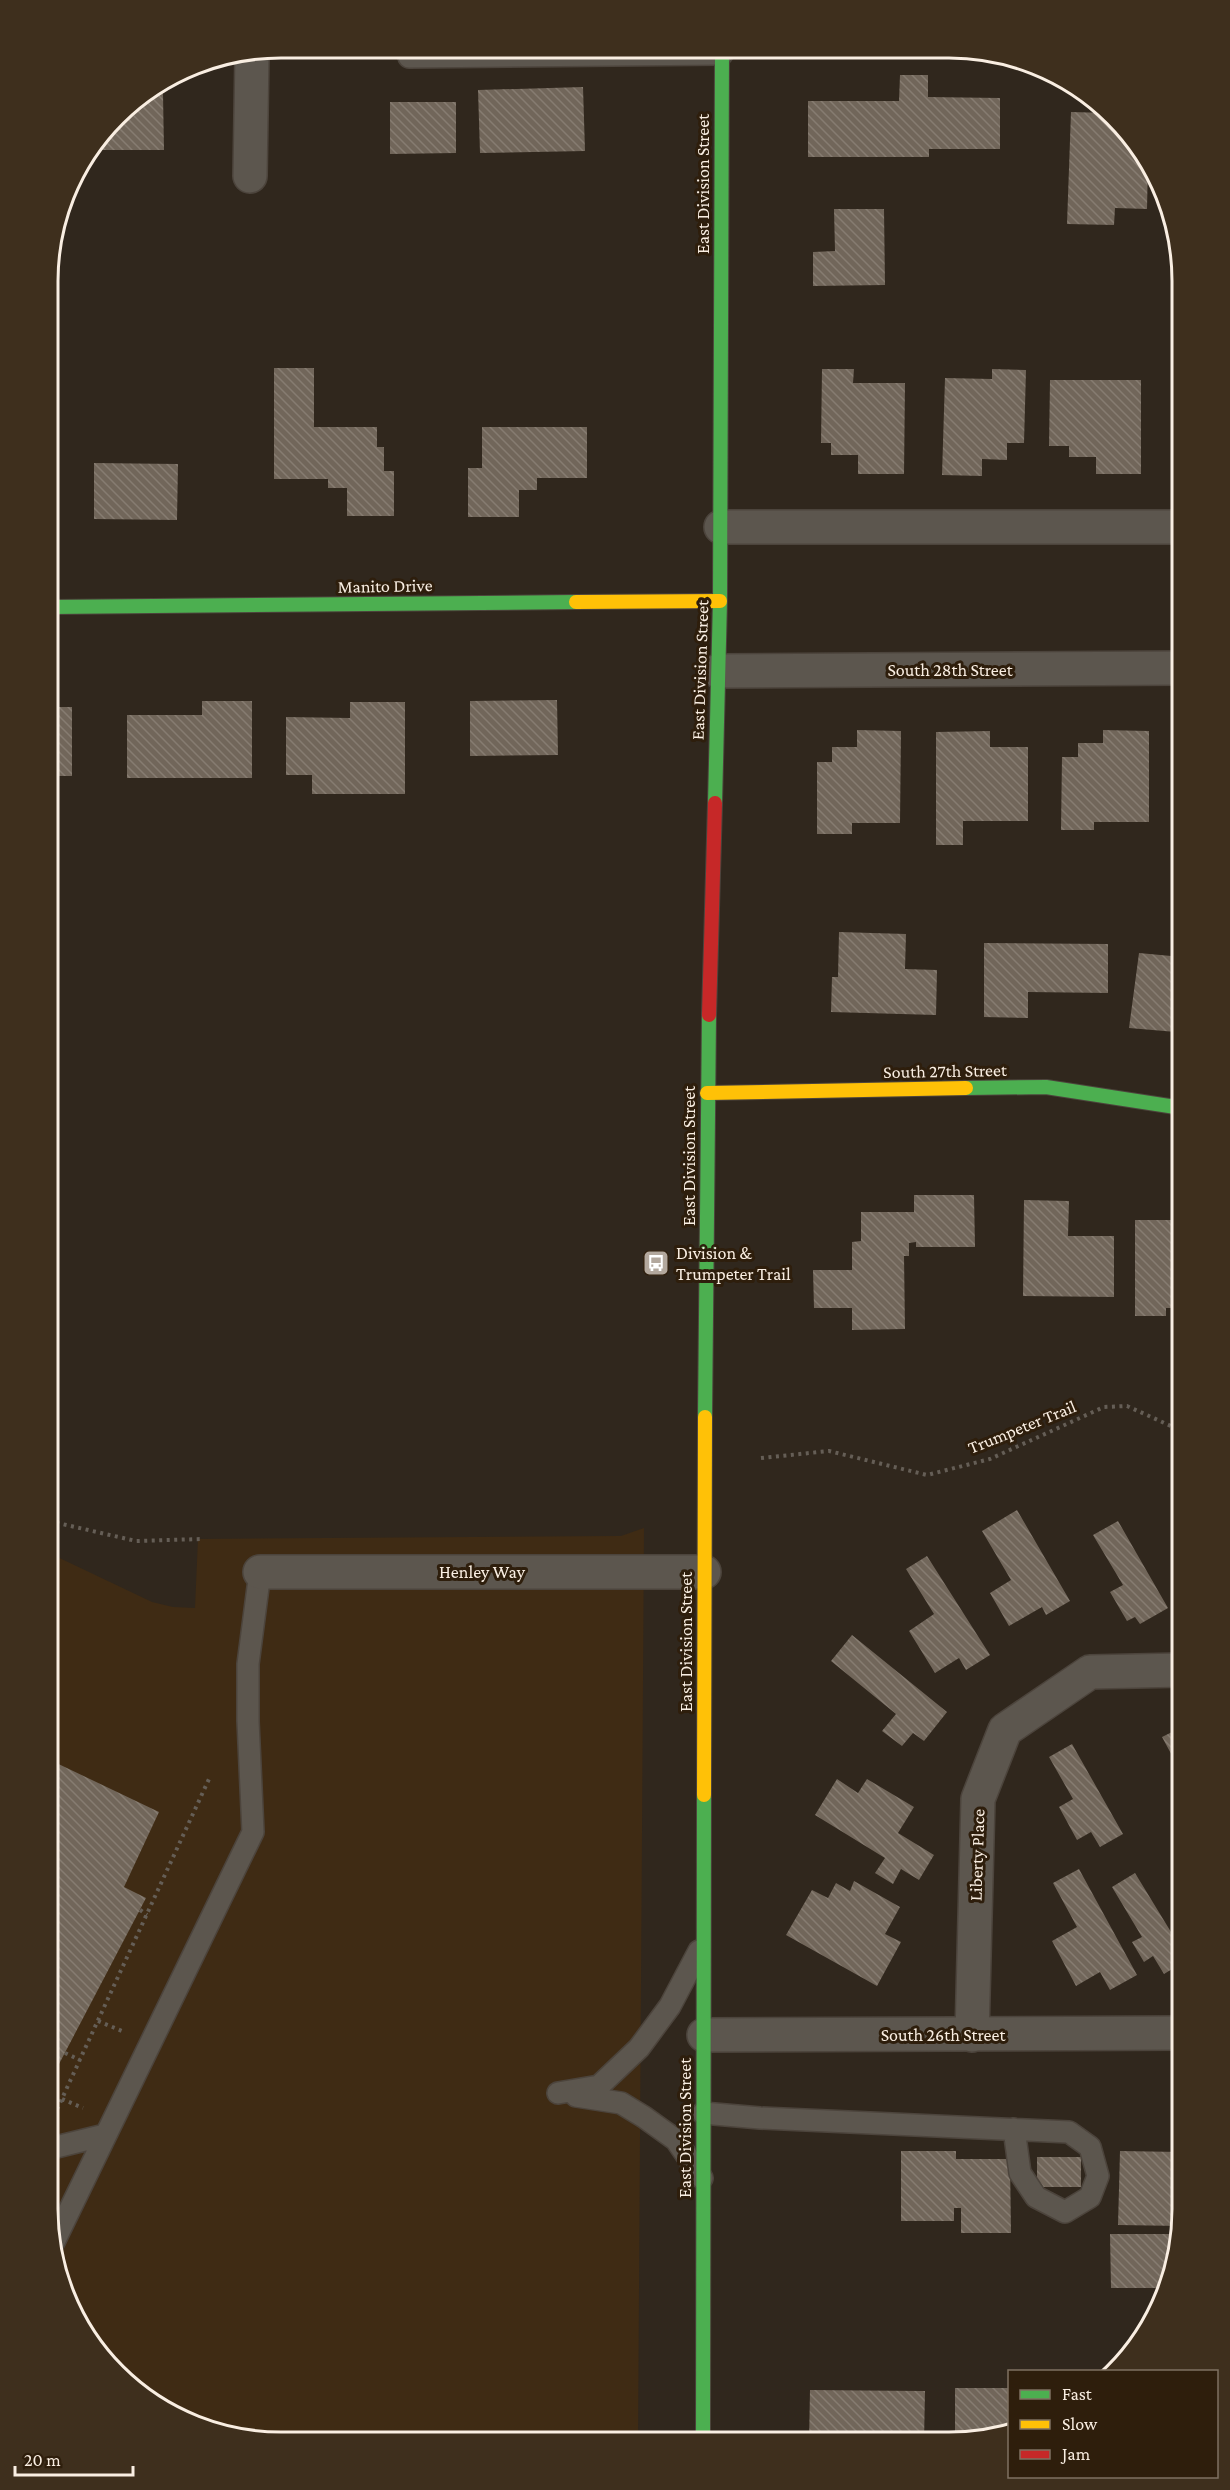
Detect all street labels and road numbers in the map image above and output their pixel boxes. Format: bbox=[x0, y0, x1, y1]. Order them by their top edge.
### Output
street label: East Division Street bbox=[693, 113, 713, 254]
street label: Manito Drive bbox=[337, 575, 433, 597]
street label: East Division Street bbox=[688, 599, 712, 740]
street label: South 28th Street bbox=[887, 660, 1014, 680]
street label: South 27th Street bbox=[883, 1060, 1008, 1082]
street label: East Division Street bbox=[679, 1085, 699, 1226]
street label: Trumpeter Trail bbox=[965, 1396, 1079, 1458]
street label: Henley Way bbox=[439, 1562, 526, 1582]
street label: East Division Street bbox=[676, 1571, 696, 1712]
street label: Liberty Place bbox=[965, 1809, 989, 1901]
street label: South 26th Street bbox=[881, 2025, 1006, 2045]
street label: East Division Street bbox=[675, 2057, 695, 2198]

